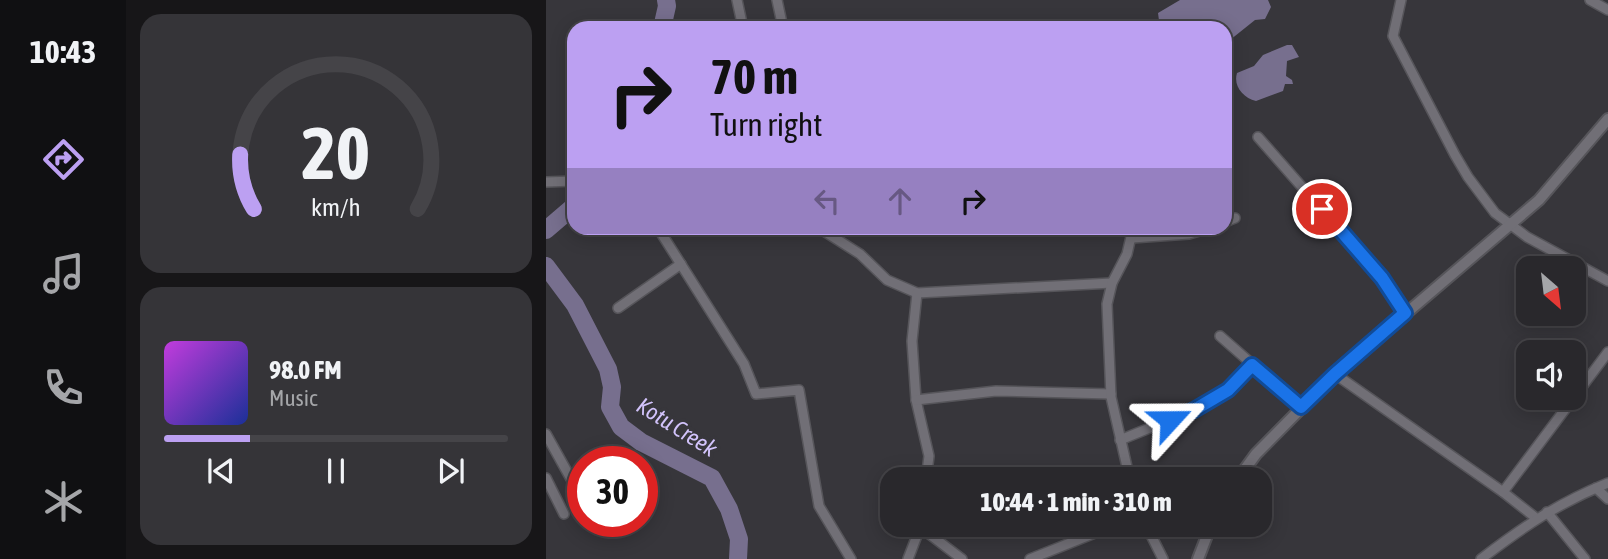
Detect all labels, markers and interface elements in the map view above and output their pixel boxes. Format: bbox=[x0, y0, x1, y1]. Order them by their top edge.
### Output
text: 10:43 bbox=[30, 33, 96, 70]
text: 70 m bbox=[710, 48, 798, 104]
icon: right bbox=[595, 49, 686, 140]
text: Turn right bbox=[710, 106, 823, 143]
text: 20 bbox=[302, 112, 370, 195]
icon: directions bbox=[39, 135, 88, 184]
pin bbox=[1292, 179, 1352, 239]
icon: left bbox=[808, 182, 846, 220]
icon: ahead bbox=[881, 182, 919, 220]
icon: right bbox=[954, 182, 992, 220]
icon: arrive bbox=[1303, 190, 1341, 228]
text: km/h bbox=[311, 193, 361, 221]
icon: music bbox=[39, 249, 88, 298]
north arrow bbox=[1516, 256, 1586, 326]
map controls bbox=[1516, 256, 1586, 410]
button: sound bbox=[1516, 340, 1586, 410]
text: 98.0 FM bbox=[269, 355, 342, 385]
icon: phone bbox=[39, 363, 88, 412]
position arrow bbox=[1133, 383, 1207, 457]
text: Music bbox=[269, 385, 317, 411]
water label: Kotu Creek bbox=[632, 392, 723, 462]
speed limit sign: 30 bbox=[567, 446, 658, 537]
icon: previous bbox=[202, 452, 240, 490]
icon: pause bbox=[317, 452, 355, 490]
icon: next bbox=[432, 452, 470, 490]
icon: climate bbox=[39, 477, 88, 526]
text: 10:44 · 1 min · 310 m bbox=[980, 487, 1172, 517]

